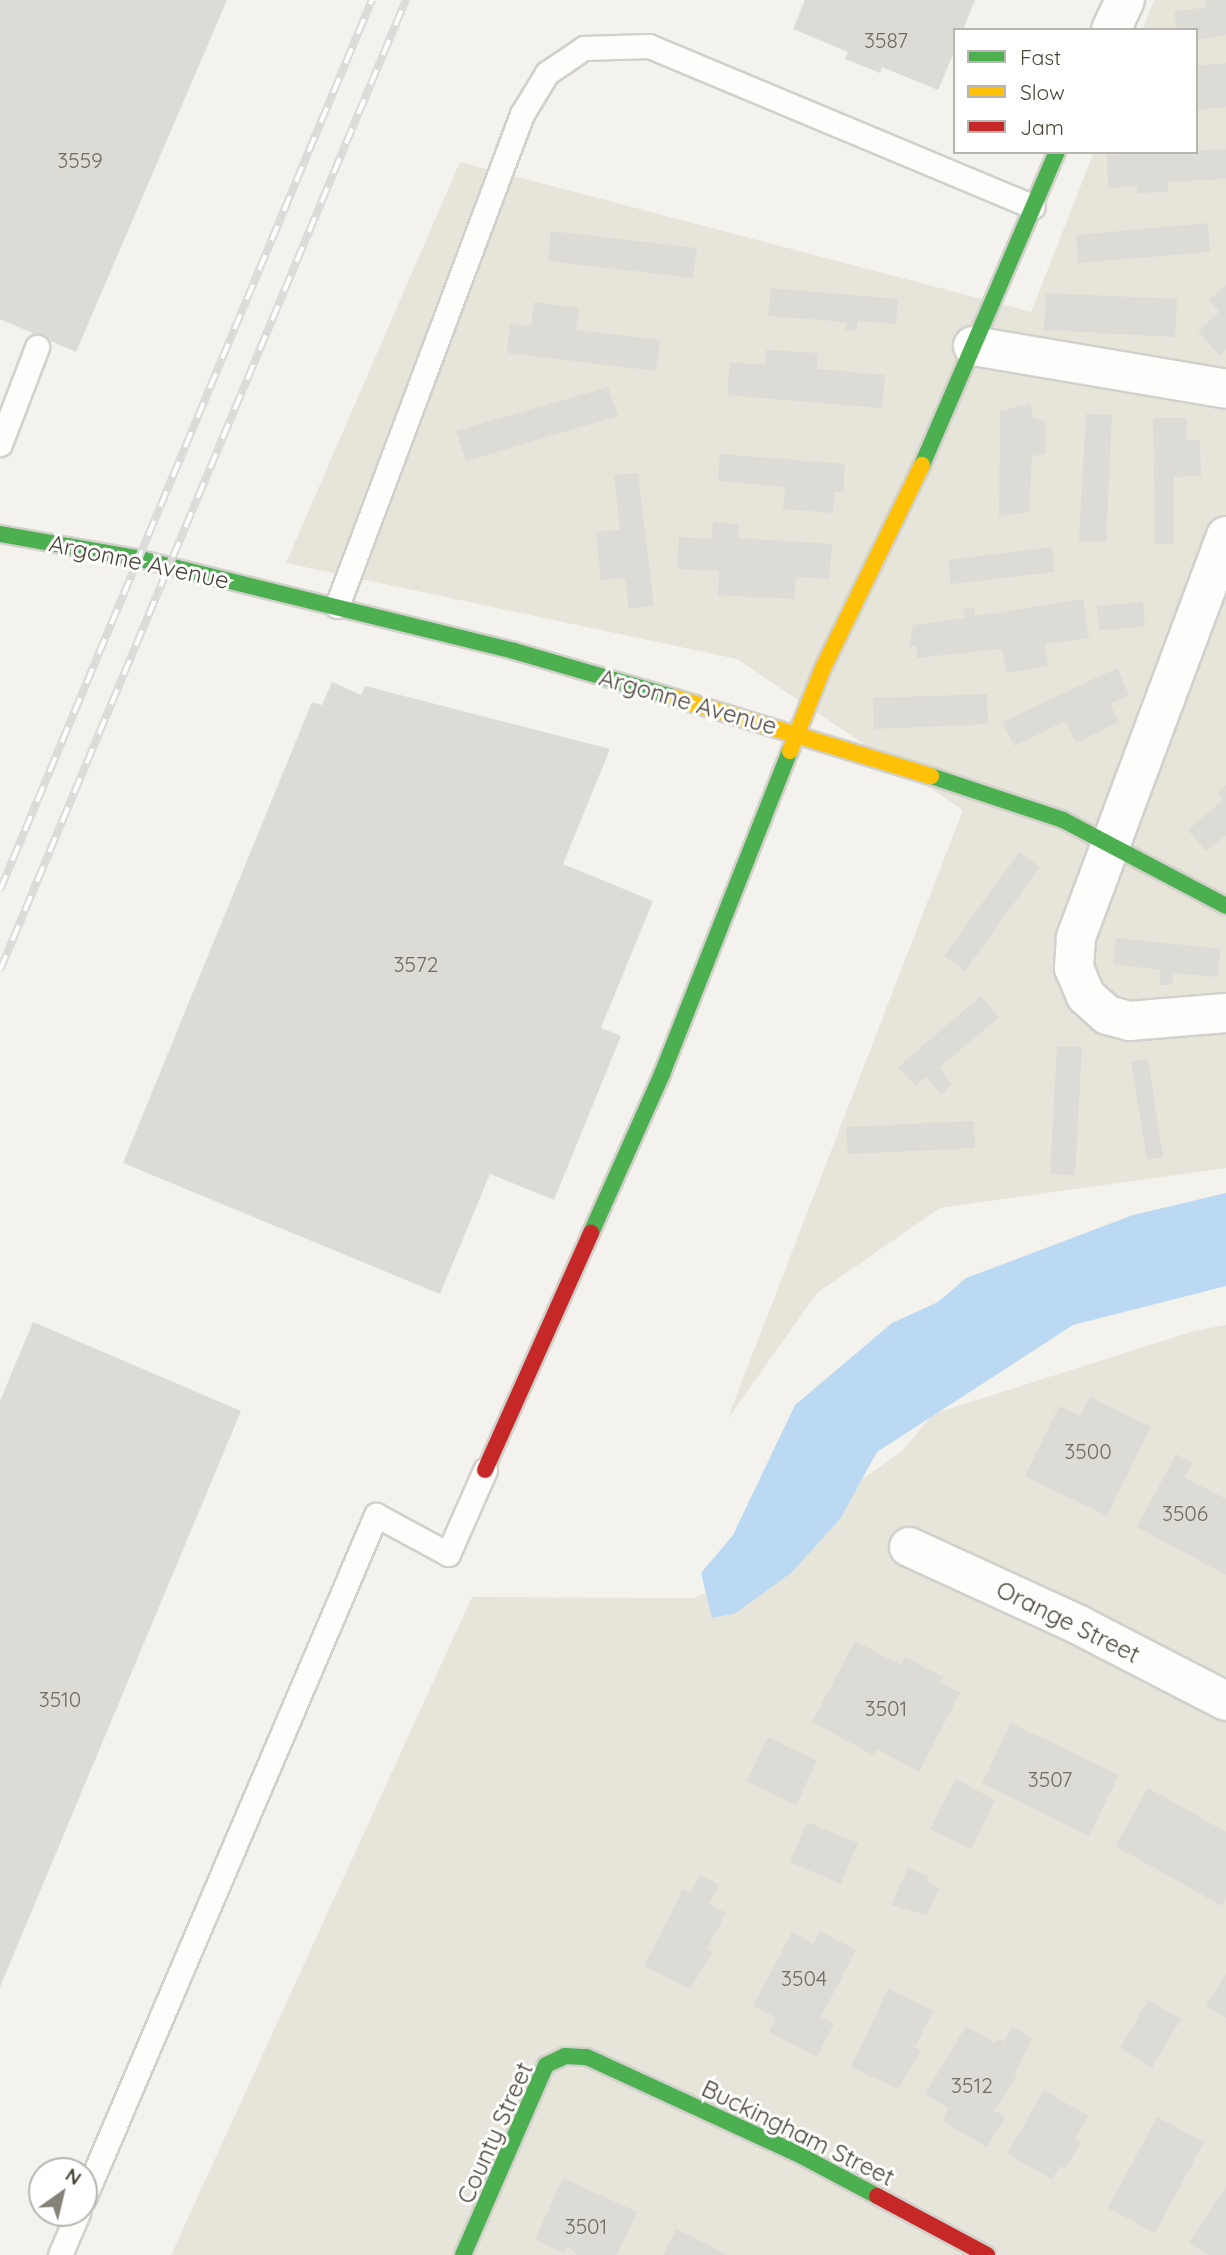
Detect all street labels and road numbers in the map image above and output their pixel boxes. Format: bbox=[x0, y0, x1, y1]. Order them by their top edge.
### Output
street label: Argonne Avenue bbox=[46, 529, 232, 595]
street label: Argonne Avenue bbox=[596, 663, 780, 741]
street label: Orange Street bbox=[992, 1575, 1144, 1669]
street label: County Street bbox=[451, 2058, 539, 2208]
street label: Buckingham Street bbox=[697, 2074, 899, 2192]

